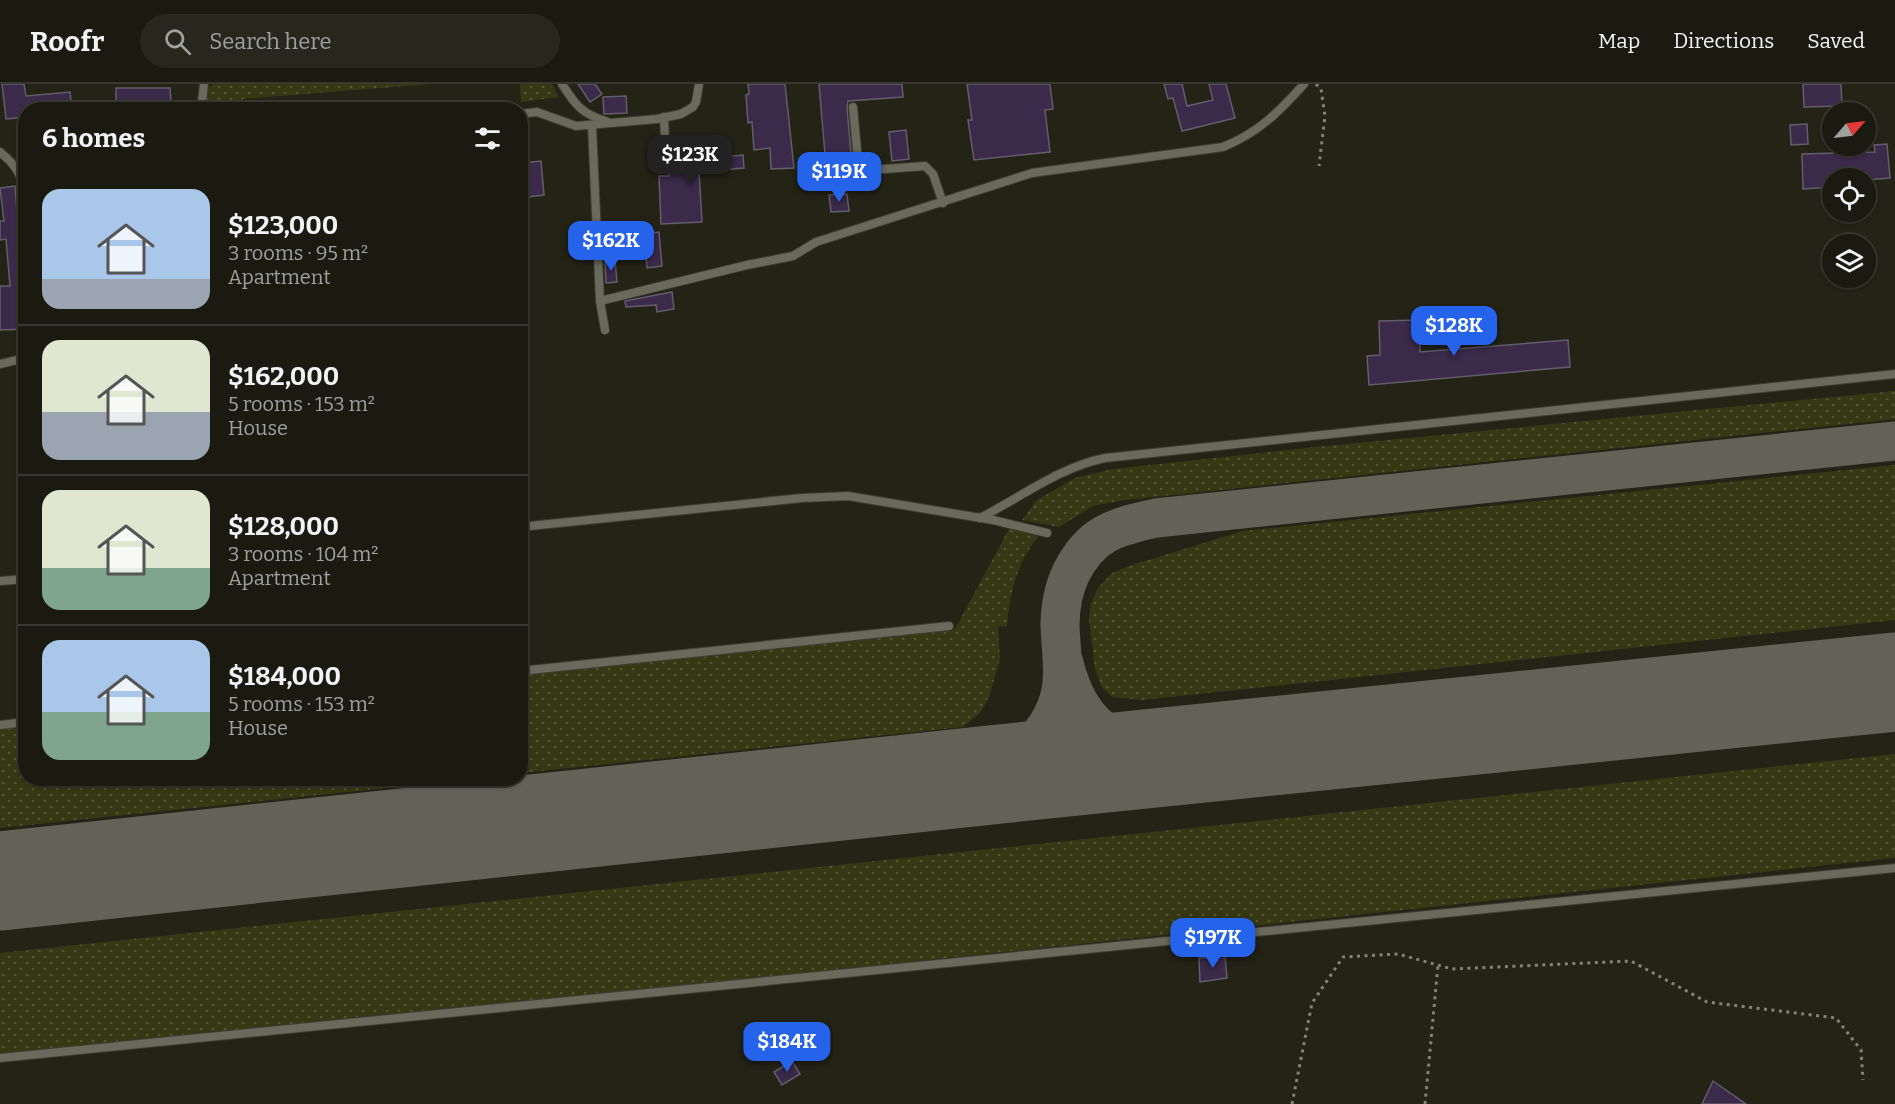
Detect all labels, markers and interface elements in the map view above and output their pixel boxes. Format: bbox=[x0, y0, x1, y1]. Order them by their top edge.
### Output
search box bbox=[140, 14, 560, 68]
text: Roofr bbox=[30, 25, 104, 58]
icon: search bbox=[161, 25, 194, 58]
text: Search here bbox=[209, 28, 331, 55]
text: Map bbox=[1598, 28, 1640, 54]
text: Directions bbox=[1673, 28, 1774, 54]
text: Saved bbox=[1807, 28, 1865, 54]
north arrow bbox=[1822, 102, 1876, 156]
map controls bbox=[1822, 102, 1876, 288]
icon: filters bbox=[471, 122, 504, 155]
text: 6 homes bbox=[42, 123, 145, 154]
pin: $123K bbox=[648, 135, 732, 186]
text: $123K bbox=[661, 142, 719, 166]
pin: $119K bbox=[797, 152, 881, 203]
text: $119K bbox=[811, 159, 867, 183]
button: locate bbox=[1822, 168, 1876, 222]
text: $123,000 bbox=[228, 210, 338, 241]
icon: home bbox=[90, 213, 162, 285]
pin: $162K bbox=[569, 221, 653, 272]
text: $162K bbox=[582, 228, 640, 252]
button: layers bbox=[1822, 234, 1876, 288]
text: 3 rooms · 95 m² bbox=[228, 241, 368, 265]
text: Apartment bbox=[228, 265, 331, 289]
pin: $128K bbox=[1412, 306, 1496, 357]
text: $128K bbox=[1425, 313, 1483, 337]
text: $162,000 bbox=[228, 361, 339, 392]
icon: home bbox=[90, 364, 162, 436]
text: 5 rooms · 153 m² bbox=[228, 392, 375, 416]
text: House bbox=[228, 416, 288, 440]
text: $128,000 bbox=[228, 511, 339, 542]
icon: home bbox=[90, 514, 162, 586]
text: 3 rooms · 104 m² bbox=[228, 542, 378, 566]
text: Apartment bbox=[228, 566, 331, 590]
text: $184,000 bbox=[228, 661, 341, 692]
icon: home bbox=[90, 664, 162, 736]
text: 5 rooms · 153 m² bbox=[228, 692, 375, 716]
text: House bbox=[228, 716, 288, 740]
pin: $197K bbox=[1171, 918, 1255, 969]
text: $197K bbox=[1184, 925, 1242, 949]
pin: $184K bbox=[745, 1022, 829, 1073]
text: $184K bbox=[757, 1029, 817, 1053]

